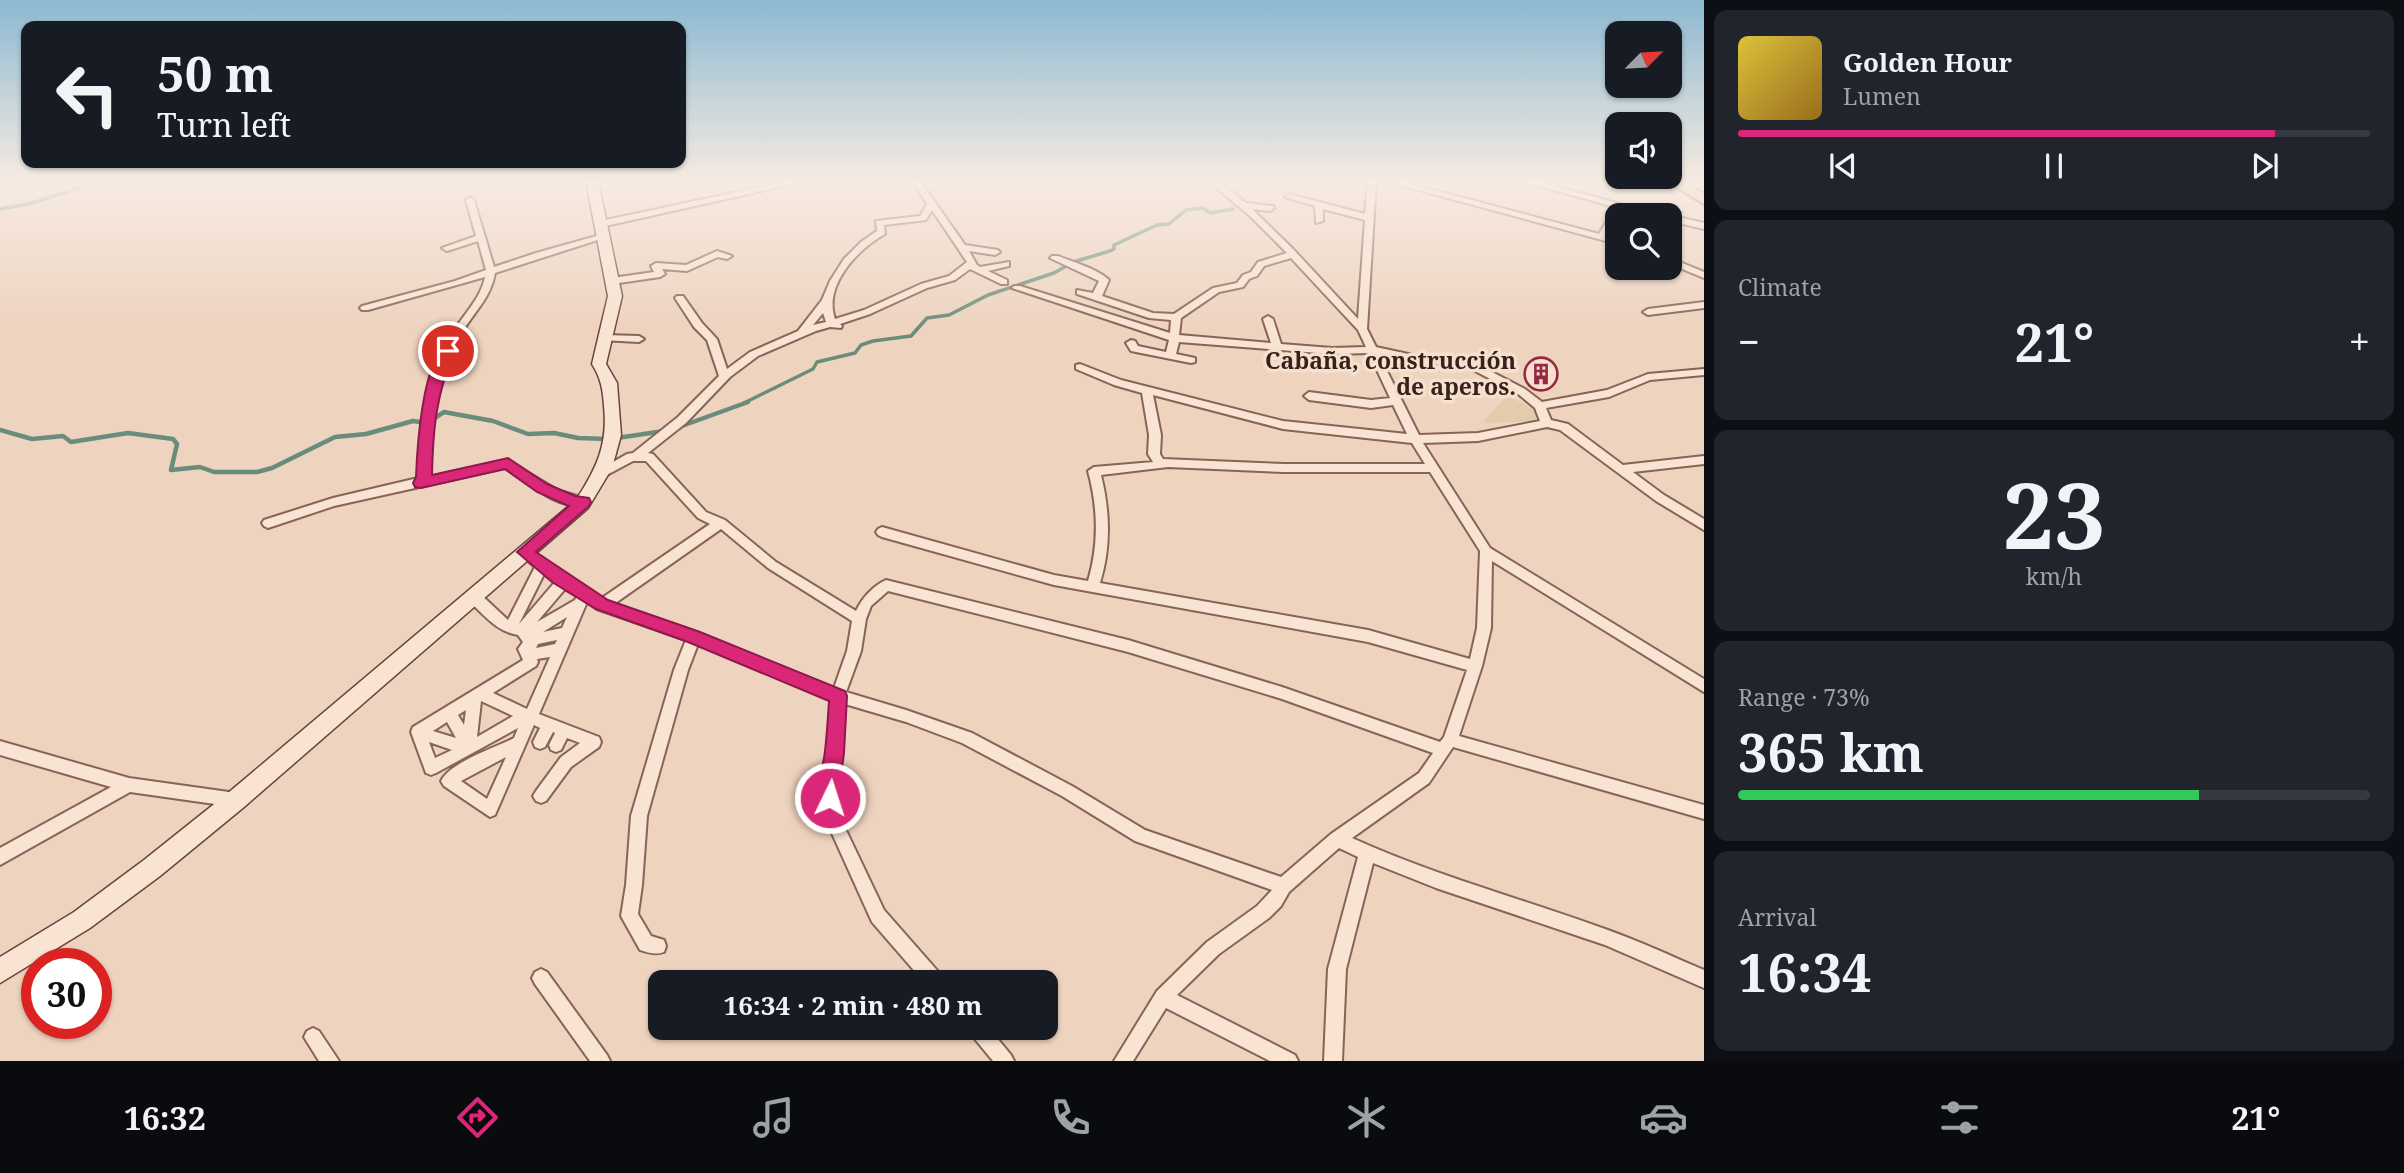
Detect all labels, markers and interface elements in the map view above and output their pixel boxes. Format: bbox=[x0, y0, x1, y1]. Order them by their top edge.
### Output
north arrow bbox=[1605, 21, 1682, 98]
map controls bbox=[1605, 21, 1682, 280]
text: 50 m bbox=[157, 40, 273, 106]
text: Golden Hour bbox=[1843, 44, 2012, 80]
icon: left bbox=[42, 49, 133, 140]
text: Lumen bbox=[1843, 80, 1921, 112]
text: Turn left bbox=[157, 103, 291, 146]
button: sound bbox=[1605, 112, 1682, 189]
icon: previous bbox=[1824, 147, 1862, 185]
icon: pause bbox=[2035, 147, 2073, 185]
icon: next bbox=[2246, 147, 2284, 185]
button: search bbox=[1605, 203, 1682, 280]
text: Climate bbox=[1738, 271, 1822, 303]
text: 21° bbox=[2015, 306, 2094, 377]
text: − bbox=[1738, 315, 1760, 367]
text: + bbox=[2349, 315, 2370, 367]
pin bbox=[418, 321, 478, 381]
icon: arrive bbox=[429, 332, 467, 370]
place label: Cabaña, construcción de aperos. bbox=[1265, 344, 1516, 402]
building icon: Cabaña, construcción de aperos. bbox=[1522, 355, 1560, 393]
text: 23 bbox=[2003, 452, 2105, 576]
text: km/h bbox=[2026, 560, 2082, 592]
text: Range · 73% bbox=[1738, 681, 1870, 713]
text: 365 km bbox=[1738, 716, 1924, 787]
position arrow bbox=[793, 761, 867, 835]
text: Arrival bbox=[1738, 901, 1817, 933]
text: 16:34 bbox=[1738, 936, 1871, 1007]
speed limit sign: 30 bbox=[21, 948, 112, 1039]
text: 16:34 · 2 min · 480 m bbox=[723, 987, 983, 1023]
icon: directions bbox=[453, 1093, 502, 1142]
icon: music bbox=[749, 1093, 798, 1142]
icon: phone bbox=[1046, 1093, 1095, 1142]
icon: climate bbox=[1342, 1093, 1391, 1142]
icon: car bbox=[1639, 1093, 1688, 1142]
icon: filters bbox=[1935, 1093, 1984, 1142]
text: 16:32 bbox=[124, 1096, 206, 1139]
text: 21° bbox=[2231, 1096, 2280, 1139]

